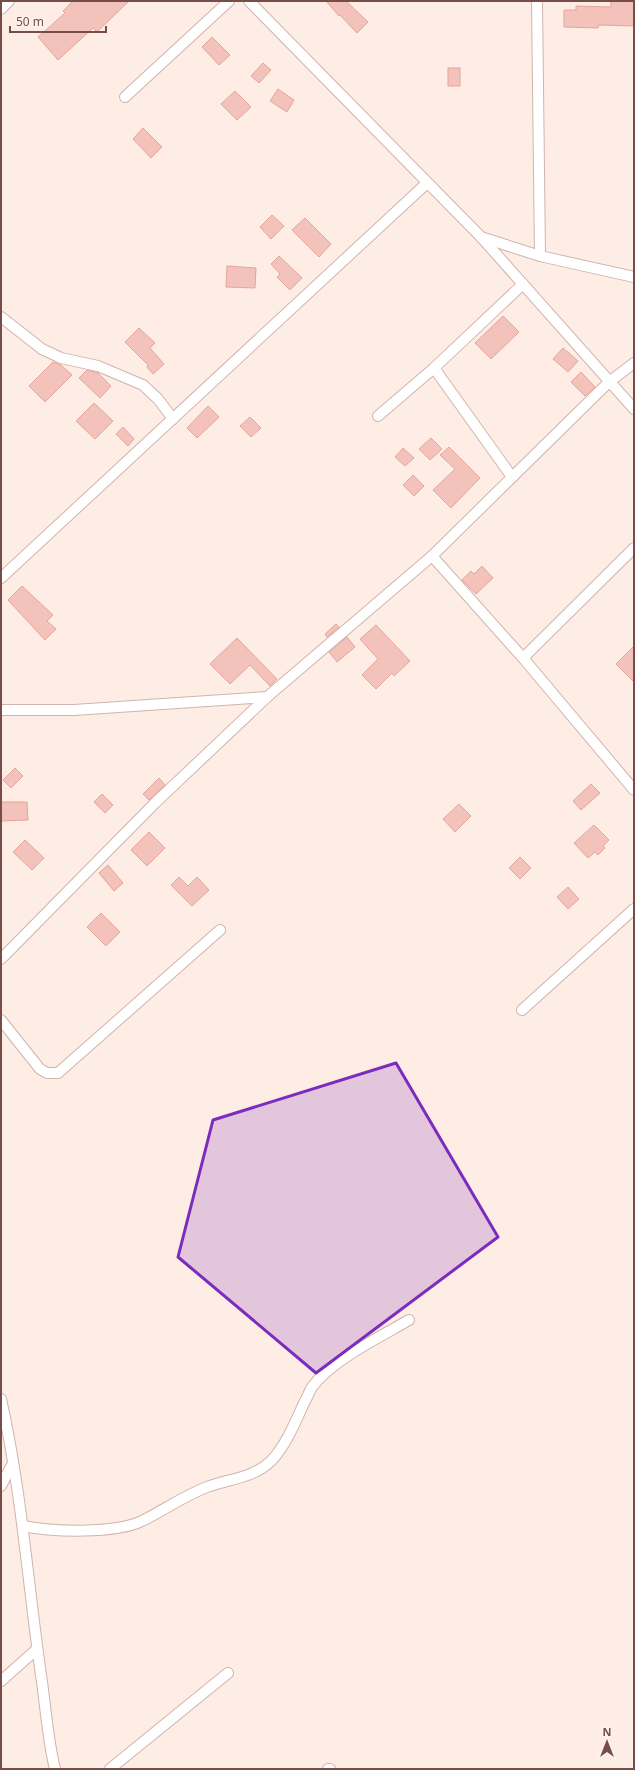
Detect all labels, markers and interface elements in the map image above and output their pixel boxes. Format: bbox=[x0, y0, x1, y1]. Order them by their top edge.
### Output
scale bar bbox=[10, 8, 106, 34]
text: 50 m bbox=[16, 13, 44, 30]
north arrow bbox=[587, 1722, 627, 1762]
text: N bbox=[603, 1724, 611, 1739]

